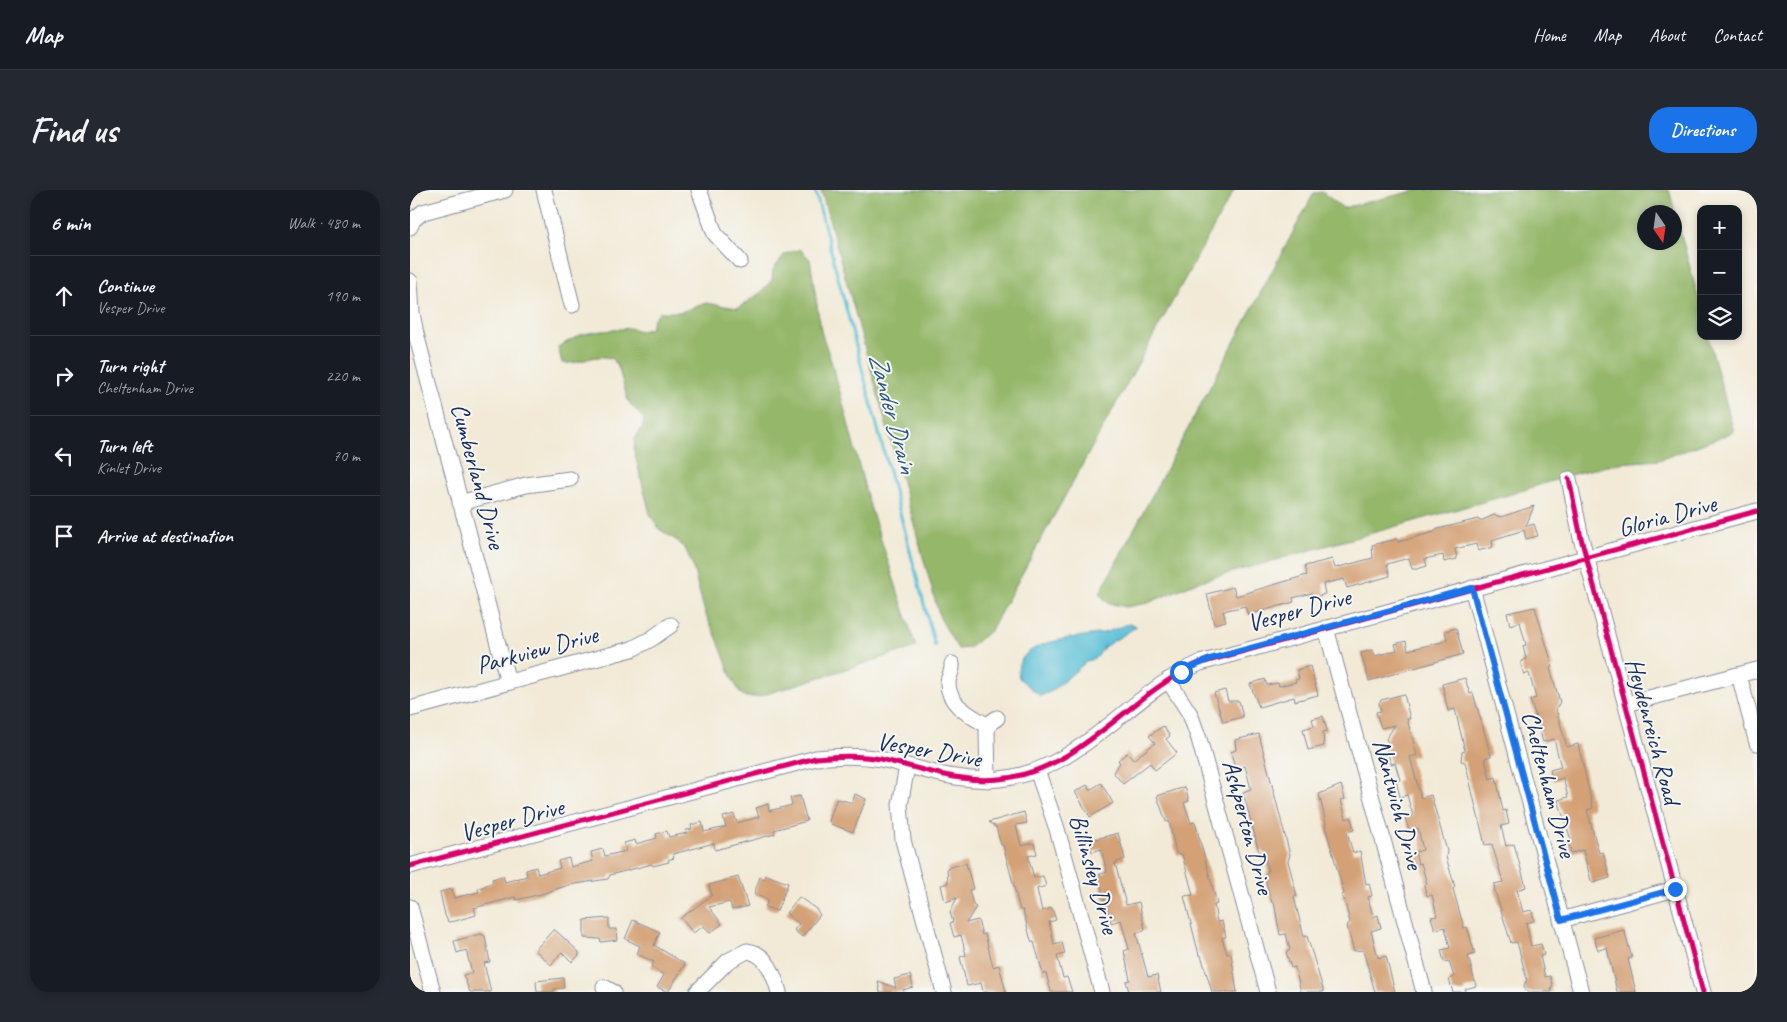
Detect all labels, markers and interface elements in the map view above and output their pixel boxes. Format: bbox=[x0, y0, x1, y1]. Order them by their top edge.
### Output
text: Map bbox=[25, 20, 62, 50]
text: Home bbox=[1533, 24, 1566, 46]
text: Map bbox=[1594, 24, 1621, 46]
text: About bbox=[1649, 24, 1685, 46]
text: Contact bbox=[1713, 24, 1762, 46]
button: Directions bbox=[1649, 107, 1757, 153]
text: Find us bbox=[30, 108, 117, 153]
north arrow bbox=[1637, 205, 1682, 250]
map controls bbox=[1697, 205, 1742, 340]
button: + bbox=[1697, 205, 1742, 250]
text: 6 min bbox=[50, 210, 91, 236]
text: Walk · 480 m bbox=[288, 213, 360, 233]
button: − bbox=[1697, 250, 1742, 295]
text: Continue bbox=[97, 274, 154, 298]
icon: ahead bbox=[50, 282, 78, 310]
text: 190 m bbox=[326, 286, 360, 306]
button: layers bbox=[1697, 295, 1742, 340]
text: Vesper Drive bbox=[97, 298, 165, 318]
water label: Zander Drain bbox=[861, 350, 925, 479]
text: Turn right bbox=[97, 354, 164, 378]
icon: right bbox=[50, 362, 78, 390]
text: 220 m bbox=[326, 366, 360, 386]
text: Cheltenham Drive bbox=[97, 378, 193, 398]
street label: Cumberland Drive bbox=[443, 400, 513, 554]
text: Turn left bbox=[97, 434, 152, 458]
icon: left bbox=[50, 442, 78, 470]
text: 70 m bbox=[333, 446, 360, 466]
text: Kinlet Drive bbox=[97, 458, 161, 478]
street label: Gloria Drive bbox=[1614, 487, 1721, 544]
icon: arrive bbox=[50, 522, 78, 550]
text: Arrive at destination bbox=[97, 524, 233, 548]
street label: Vesper Drive bbox=[1244, 580, 1356, 639]
street label: Parkview Drive bbox=[473, 618, 603, 682]
street label: Heydenreich Road bbox=[1618, 654, 1689, 812]
route start bbox=[1170, 661, 1193, 684]
street label: Cheltenham Drive bbox=[1514, 707, 1584, 862]
street label: Vesper Drive bbox=[874, 725, 986, 775]
street label: Nantwich Drive bbox=[1365, 735, 1431, 875]
street label: Ashperton Drive bbox=[1215, 756, 1282, 900]
street label: Vesper Drive bbox=[457, 790, 569, 849]
street label: Billinsley Drive bbox=[1062, 811, 1127, 939]
route end bbox=[1664, 878, 1687, 901]

